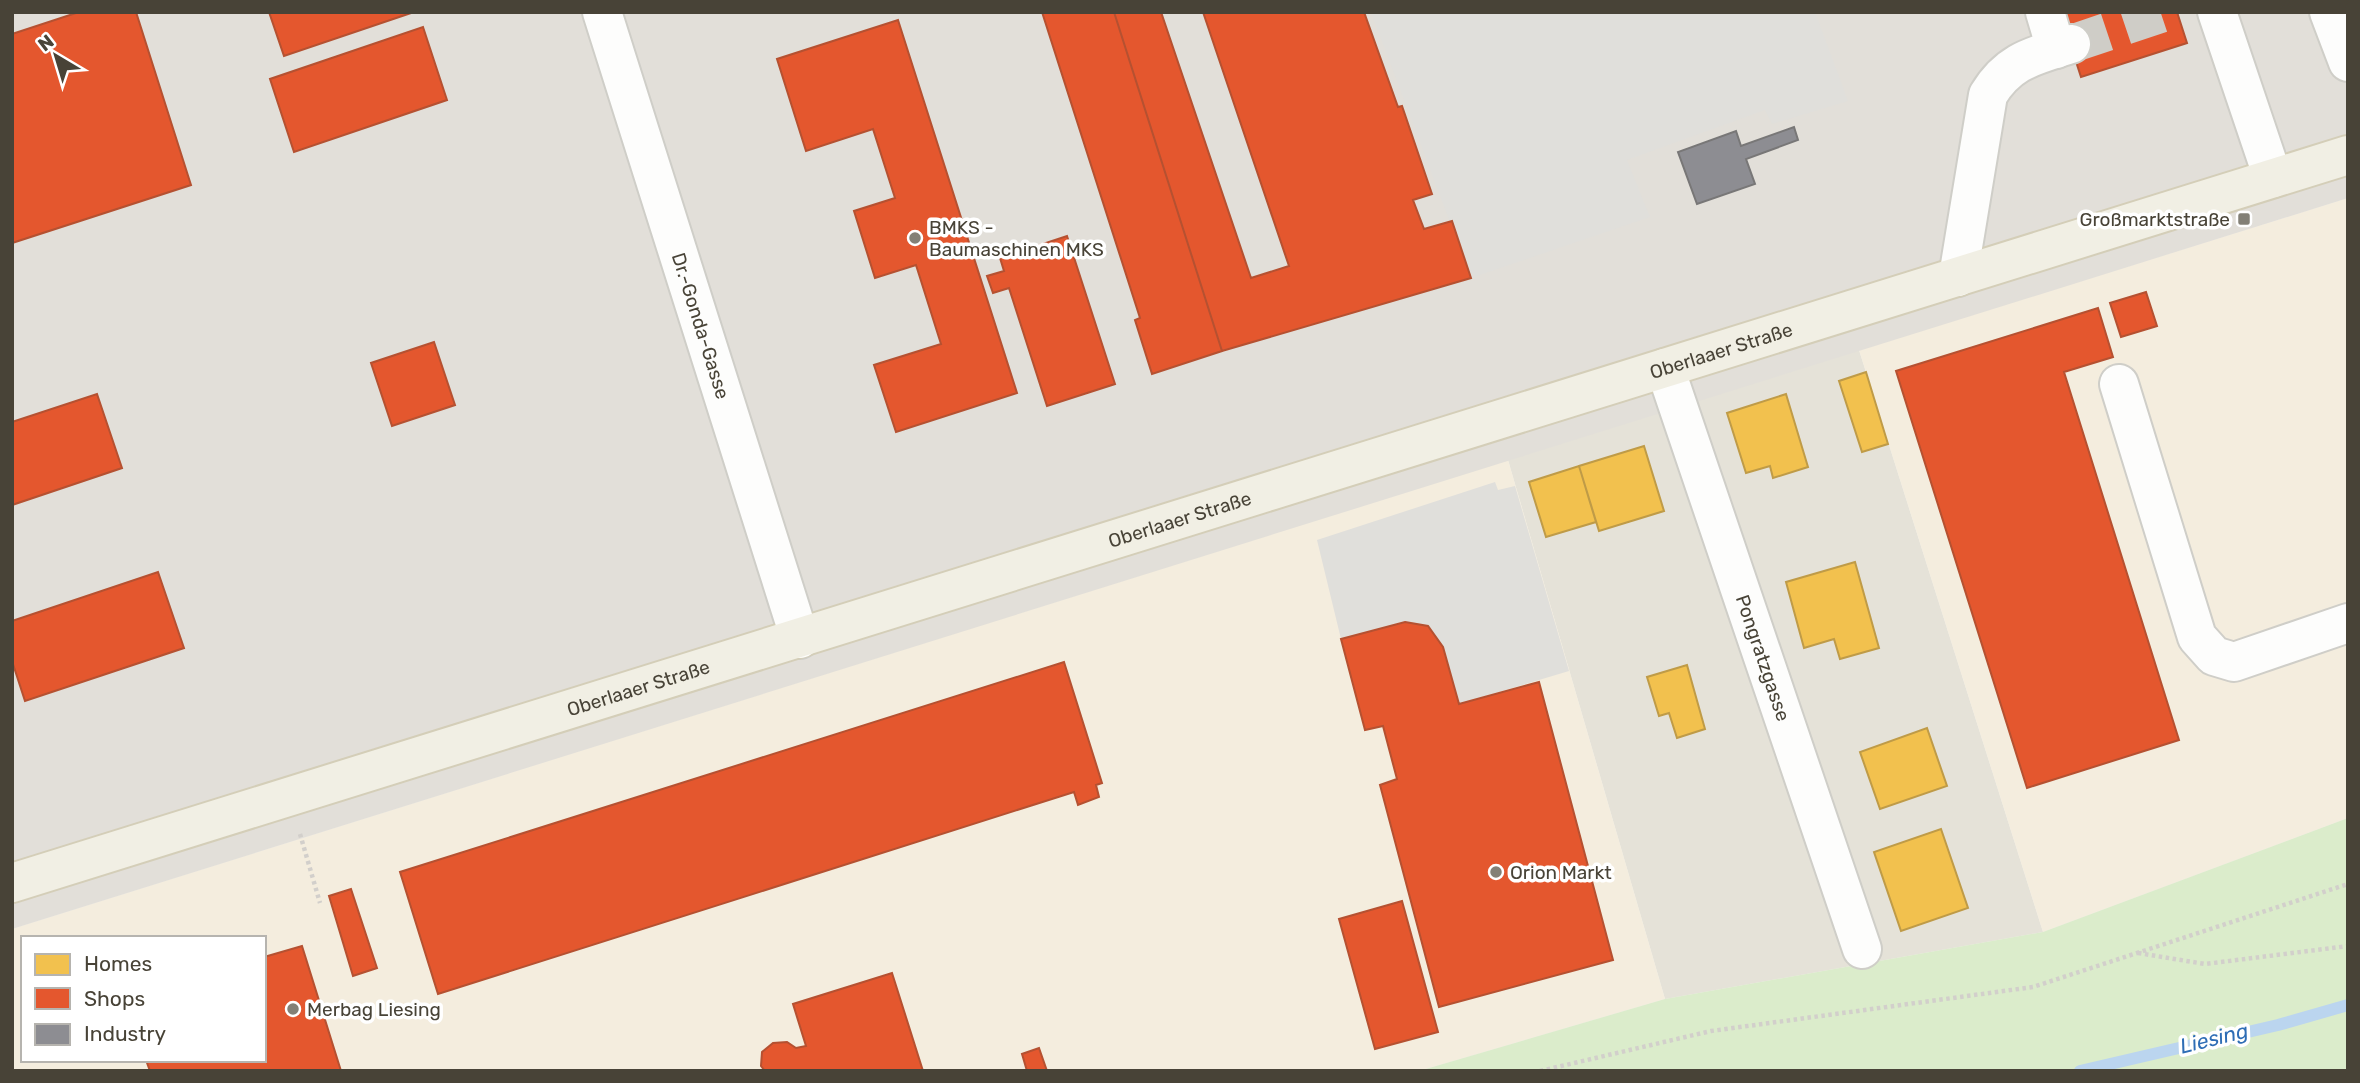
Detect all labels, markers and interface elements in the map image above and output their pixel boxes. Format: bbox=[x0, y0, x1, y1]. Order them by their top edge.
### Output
north arrow bbox=[21, 21, 91, 91]
text: N bbox=[33, 30, 58, 56]
place label: Großmarktstraße bbox=[2080, 208, 2230, 231]
marker: Großmarktstraße bbox=[2236, 211, 2252, 227]
place label: BMKS - Baumaschinen MKS bbox=[929, 216, 1104, 261]
marker: BMKS - Baumaschinen MKS bbox=[907, 230, 923, 246]
street label: Dr.-Gonda-Gasse bbox=[667, 250, 735, 402]
street label: Oberlaaer Straße bbox=[1647, 317, 1795, 383]
street label: Oberlaaer Straße bbox=[1105, 486, 1254, 552]
street label: Pongratzgasse bbox=[1731, 591, 1795, 724]
street label: Oberlaaer Straße bbox=[564, 655, 713, 721]
place label: Orion Markt bbox=[1510, 861, 1612, 884]
marker: Orion Markt bbox=[1488, 864, 1504, 880]
legend bbox=[21, 936, 266, 1062]
text: Homes bbox=[84, 951, 152, 976]
text: Shops bbox=[84, 986, 145, 1011]
place label: Merbag Liesing bbox=[307, 998, 441, 1021]
marker: Merbag Liesing bbox=[285, 1001, 301, 1017]
water label: Liesing bbox=[2177, 1017, 2251, 1059]
text: Industry bbox=[84, 1021, 166, 1046]

